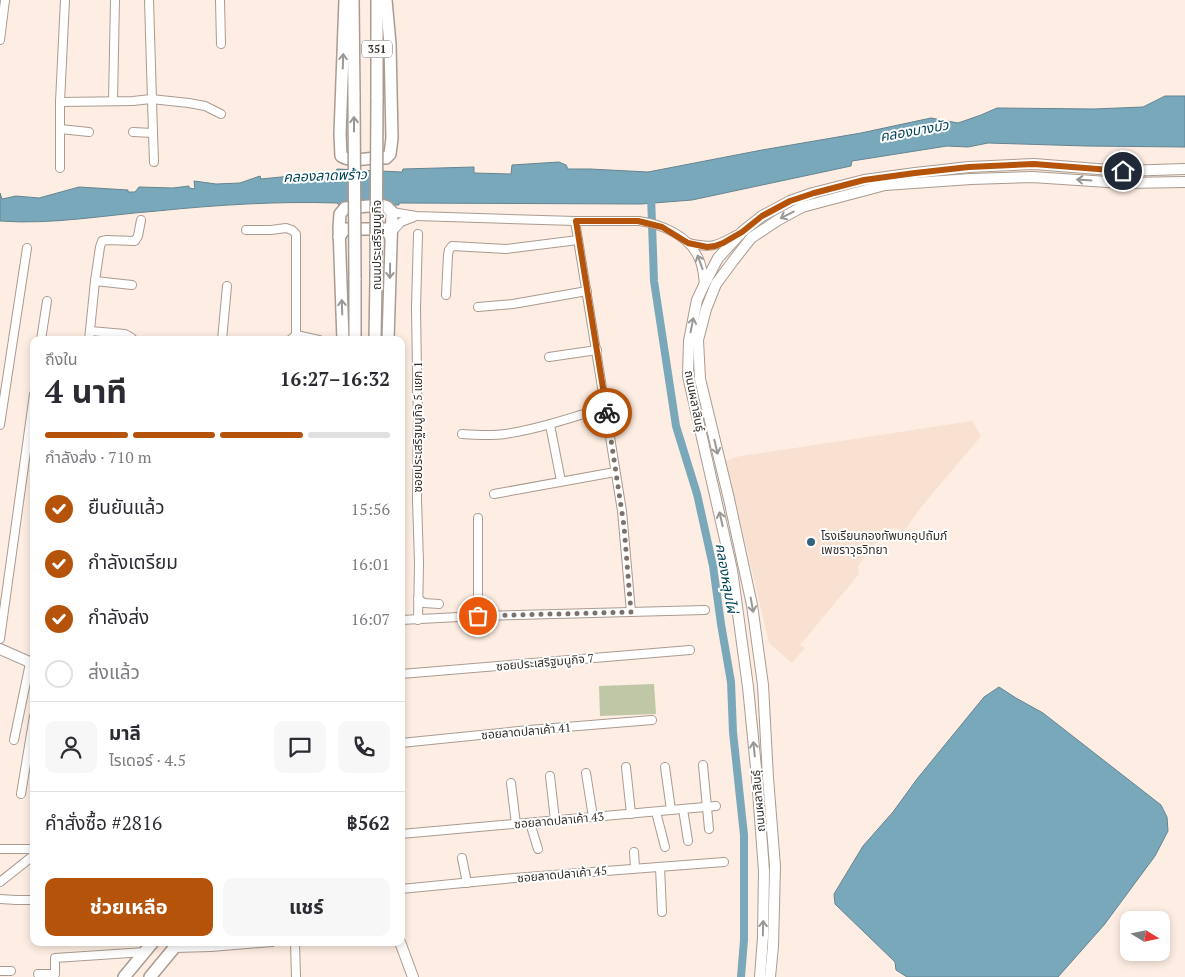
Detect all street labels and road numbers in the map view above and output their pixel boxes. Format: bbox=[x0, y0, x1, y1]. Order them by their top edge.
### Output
road number: 351 bbox=[362, 41, 392, 58]
street label: ถนนประเสริฐมนูกิจ bbox=[369, 200, 384, 290]
street label: ซอยประเสริฐมนูกิจ 5 แยก 1 bbox=[410, 361, 425, 493]
street label: ถนนผลาสินธุ์ bbox=[682, 369, 708, 433]
street label: ซอยประเสริฐมนูกิจ 7 bbox=[495, 650, 595, 674]
street label: ซอยลาดปลาเค้า 41 bbox=[480, 720, 572, 742]
street label: ถนนผลาสินธุ์ bbox=[748, 769, 768, 833]
street label: ซอยลาดปลาเค้า 43 bbox=[513, 809, 605, 831]
street label: ซอยลาดปลาเค้า 45 bbox=[516, 863, 608, 885]

